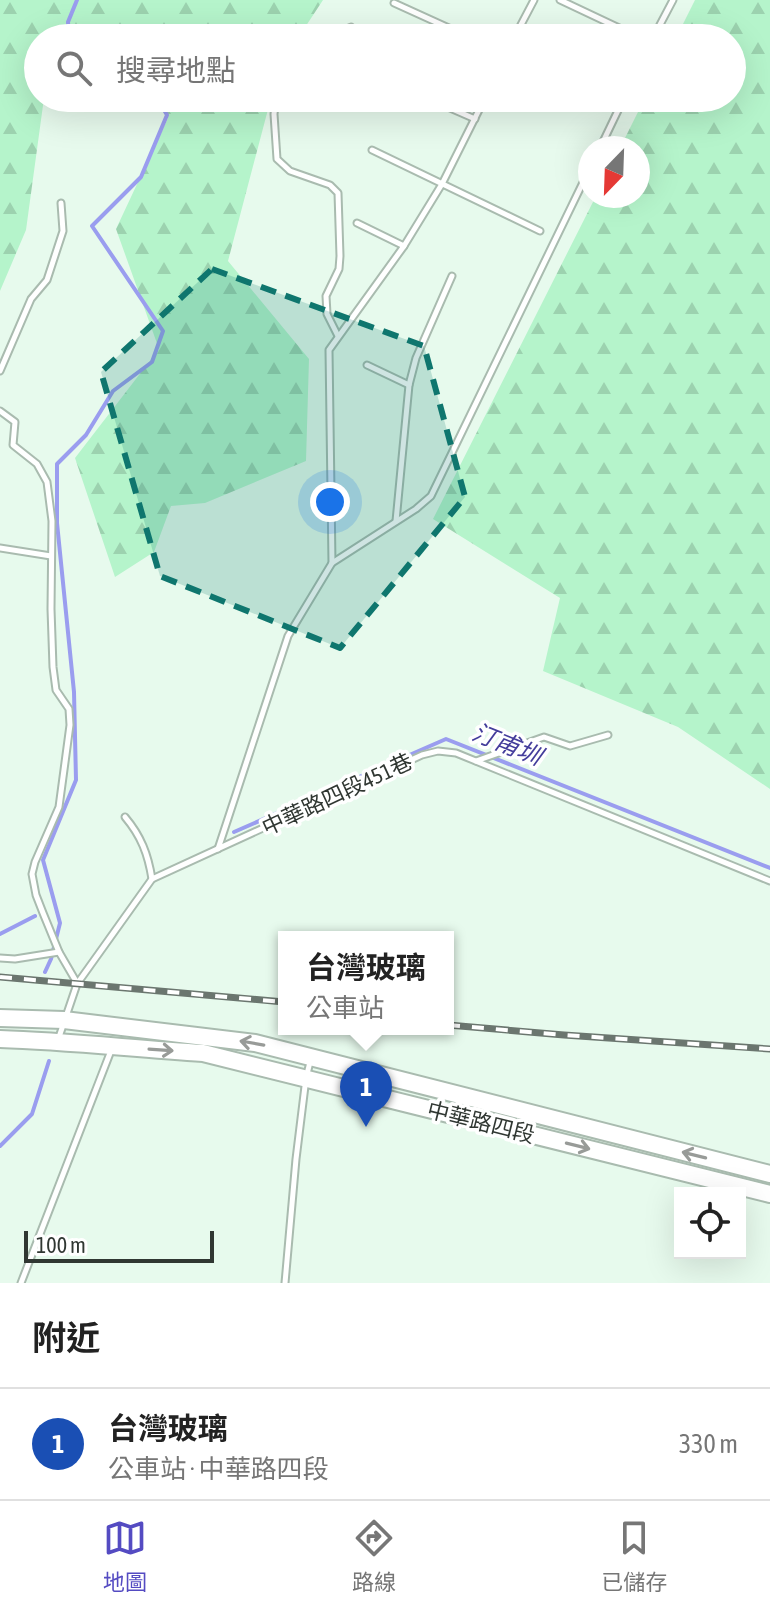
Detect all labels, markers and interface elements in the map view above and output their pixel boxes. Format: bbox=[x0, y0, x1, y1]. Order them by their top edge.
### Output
search box bbox=[24, 24, 746, 112]
icon: search bbox=[52, 46, 96, 90]
text: 搜尋地點 bbox=[116, 53, 236, 87]
north arrow bbox=[578, 136, 650, 208]
your location bbox=[310, 482, 350, 522]
water label: 汀甫圳 bbox=[469, 718, 548, 771]
street label: 中華路四段451巷 bbox=[258, 748, 416, 840]
popup bbox=[278, 931, 454, 1035]
text: 台灣玻璃 bbox=[306, 950, 426, 984]
text: 公車站 bbox=[306, 993, 384, 1023]
one-way arrow bbox=[240, 1035, 266, 1050]
one-way arrow bbox=[147, 1043, 174, 1058]
pin: 1 bbox=[340, 1061, 392, 1127]
street label: 中華路四段 bbox=[424, 1096, 538, 1148]
one-way arrow bbox=[565, 1140, 590, 1155]
one-way arrow bbox=[682, 1147, 708, 1162]
map controls bbox=[674, 1187, 746, 1259]
button: locate bbox=[674, 1187, 746, 1259]
scale bar bbox=[24, 1227, 214, 1263]
text: 100 m bbox=[36, 1232, 86, 1258]
text: 附近 bbox=[32, 1318, 100, 1357]
text: 台灣玻璃 bbox=[108, 1411, 228, 1445]
text: 1 bbox=[52, 1429, 64, 1459]
text: 330 m bbox=[679, 1429, 738, 1459]
text: 公車站 · 中華路四段 bbox=[108, 1454, 329, 1484]
tab: 地圖 bbox=[103, 1516, 147, 1596]
tab: 路線 bbox=[352, 1516, 396, 1596]
tab: 已儲存 bbox=[601, 1516, 667, 1596]

